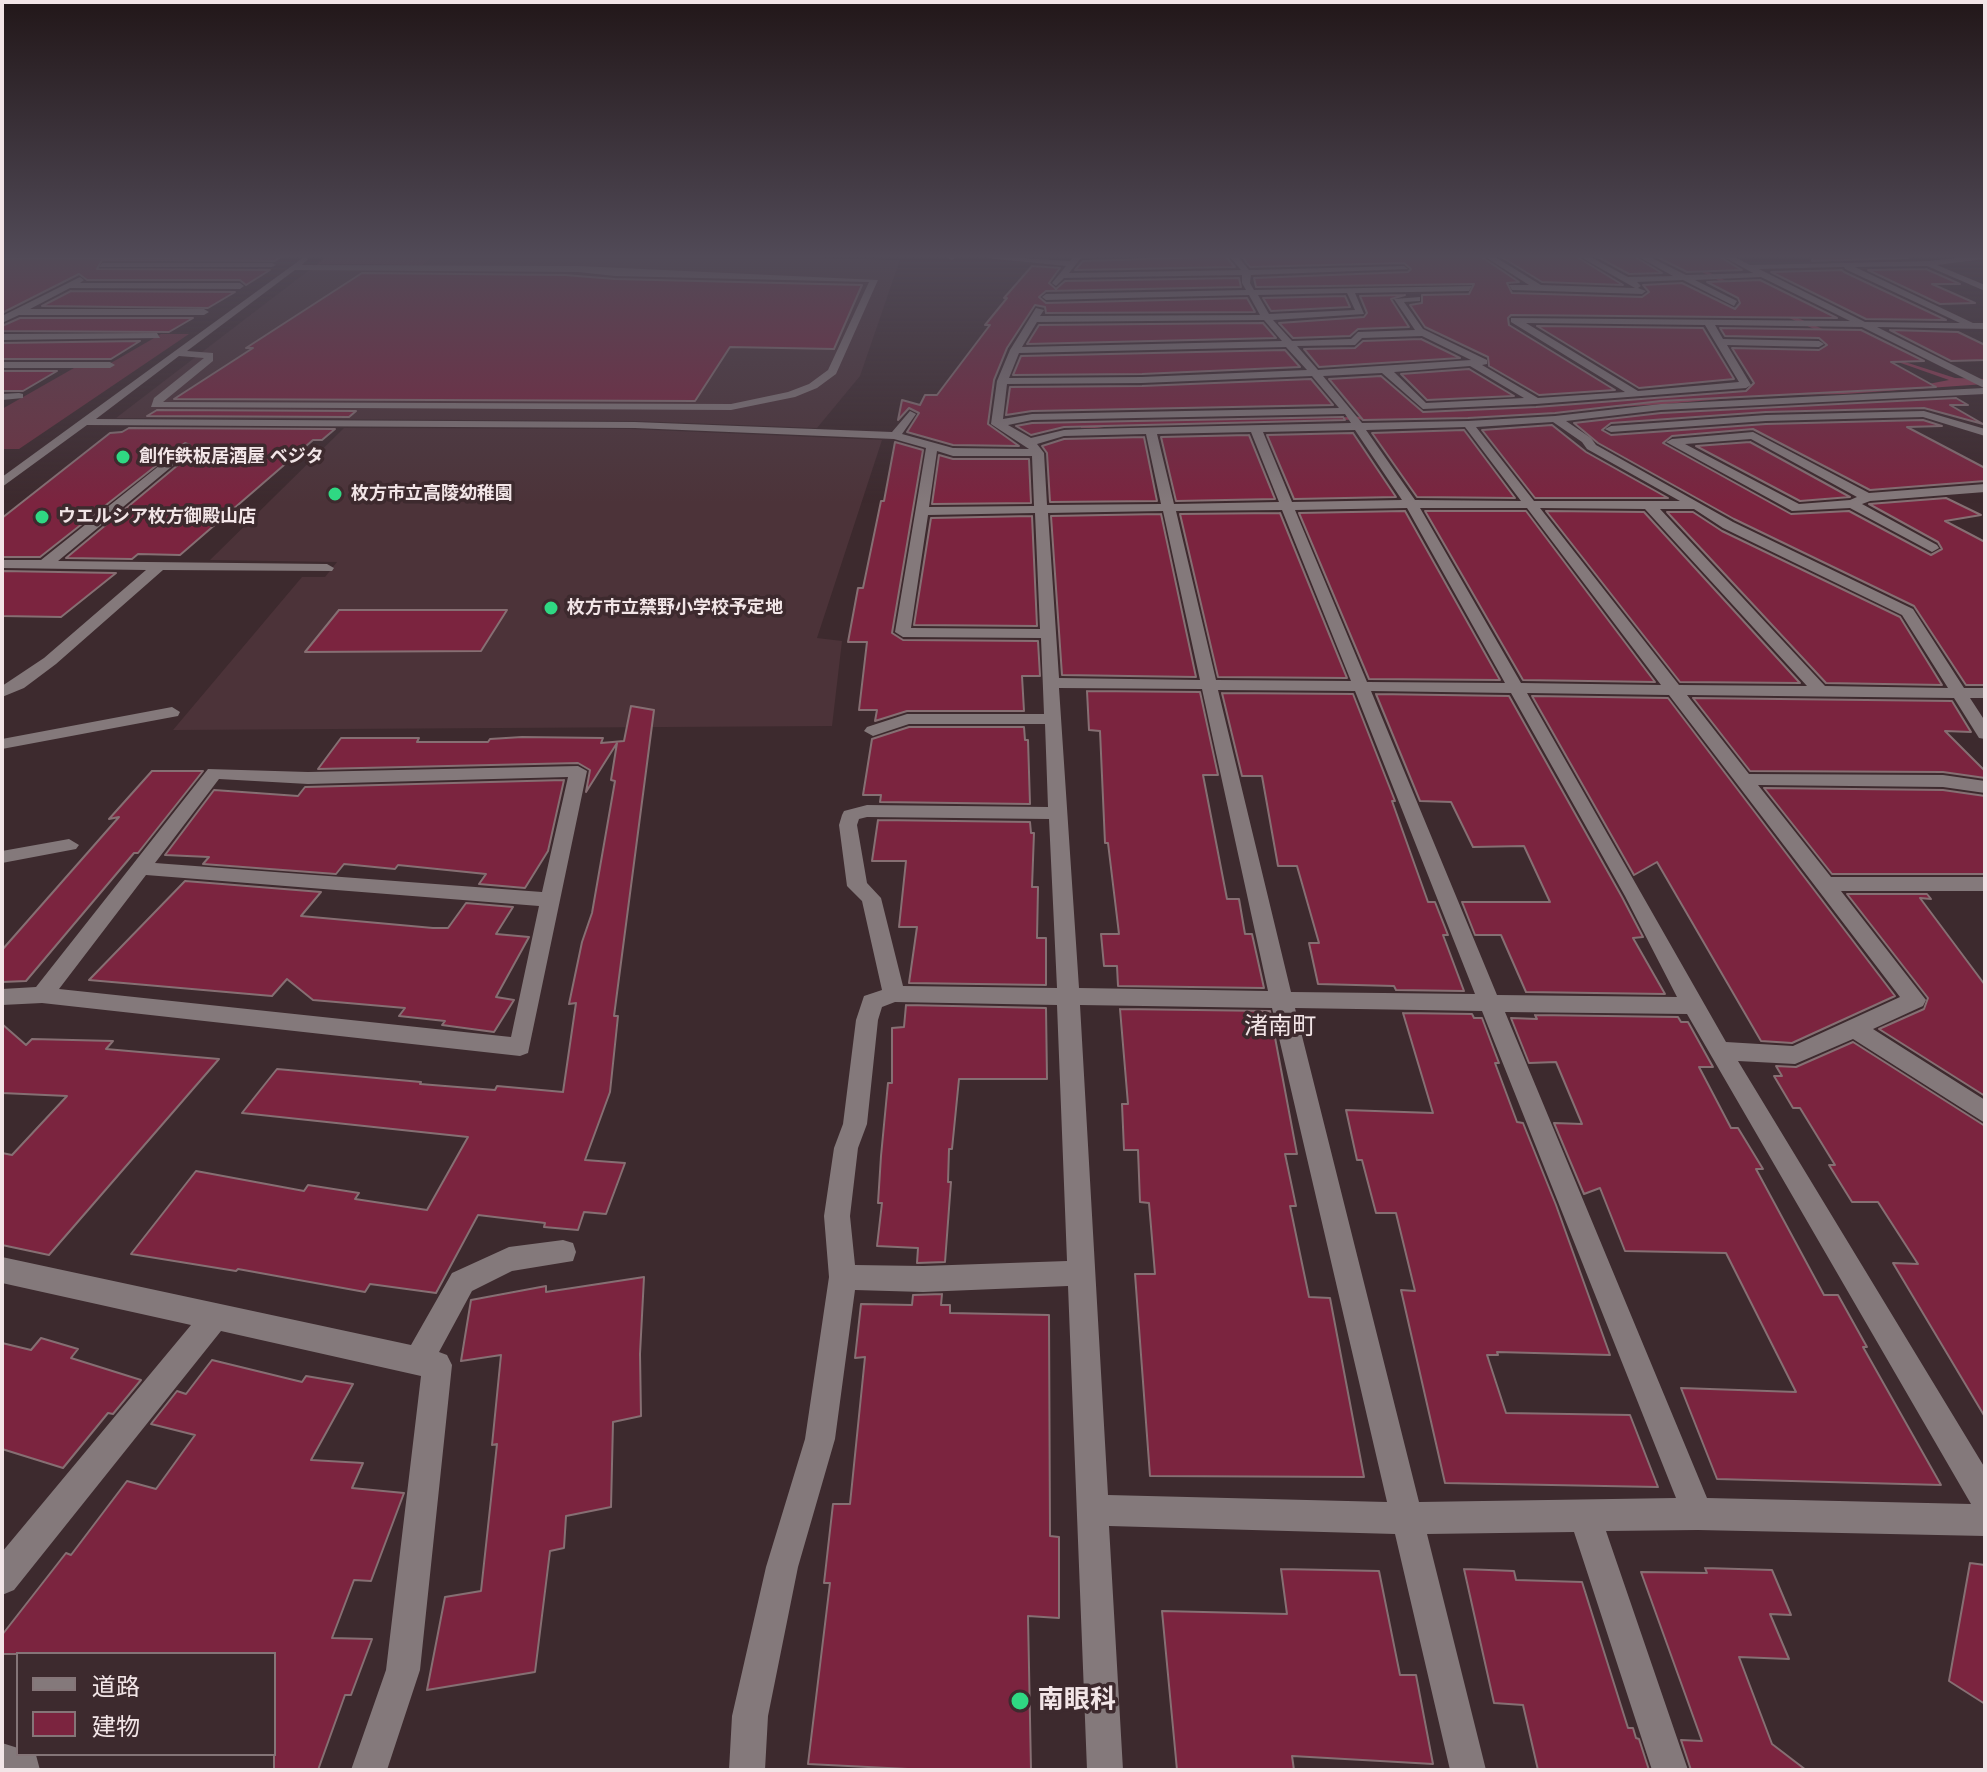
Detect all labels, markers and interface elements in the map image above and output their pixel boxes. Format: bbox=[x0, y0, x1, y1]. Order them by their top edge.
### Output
place label: 創作鉄板居酒屋 ベジタ bbox=[139, 446, 324, 468]
marker: 創作鉄板居酒屋 ベジタ bbox=[114, 448, 132, 466]
place label: 枚方市立高陵幼稚園 bbox=[351, 483, 513, 505]
marker: 枚方市立高陵幼稚園 bbox=[326, 485, 344, 503]
place label: ウエルシア枚方御殿山店 bbox=[58, 506, 256, 528]
marker: ウエルシア枚方御殿山店 bbox=[33, 508, 51, 526]
place label: 枚方市立禁野小学校予定地 bbox=[567, 597, 783, 619]
marker: 枚方市立禁野小学校予定地 bbox=[542, 599, 560, 617]
district label: 渚南町 bbox=[1244, 1013, 1316, 1041]
legend bbox=[16, 1652, 276, 1756]
text: 道路 bbox=[92, 1669, 140, 1702]
place label: 南眼科 bbox=[1038, 1685, 1116, 1717]
marker: 南眼科 bbox=[1009, 1690, 1031, 1712]
text: 建物 bbox=[92, 1709, 140, 1742]

